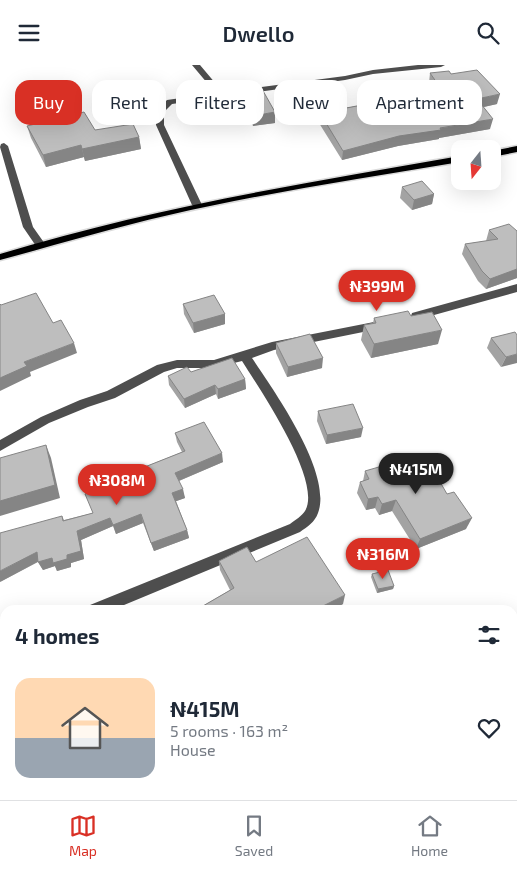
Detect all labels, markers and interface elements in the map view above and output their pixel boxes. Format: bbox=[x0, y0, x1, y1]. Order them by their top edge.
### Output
icon: menu bbox=[15, 19, 43, 47]
icon: search bbox=[474, 19, 502, 47]
text: Dwello bbox=[223, 20, 294, 46]
chip: Buy bbox=[15, 80, 82, 125]
chip: Rent bbox=[92, 80, 166, 125]
chip: Filters bbox=[176, 80, 264, 125]
chip: New bbox=[274, 80, 347, 125]
chip: Apartment bbox=[357, 80, 482, 125]
north arrow bbox=[451, 140, 501, 190]
map controls bbox=[451, 140, 501, 190]
pin: ₦399M bbox=[342, 269, 412, 312]
text: ₦399M bbox=[350, 276, 404, 295]
pin: ₦415M bbox=[381, 453, 451, 495]
text: ₦415M bbox=[390, 459, 442, 478]
pin: ₦308M bbox=[82, 463, 152, 506]
text: ₦308M bbox=[89, 470, 145, 489]
pin: ₦316M bbox=[348, 537, 418, 580]
text: ₦316M bbox=[357, 544, 409, 563]
icon: filters bbox=[475, 621, 503, 649]
text: 4 homes bbox=[15, 623, 99, 648]
text: ₦415M bbox=[170, 696, 240, 721]
icon: home bbox=[55, 698, 115, 758]
icon: heart bbox=[475, 714, 503, 742]
text: 5 rooms · 163 m² bbox=[170, 721, 288, 740]
text: House bbox=[170, 740, 216, 759]
tab: Map bbox=[69, 812, 97, 859]
tab: Saved bbox=[235, 812, 273, 859]
tab: Home bbox=[411, 812, 448, 859]

